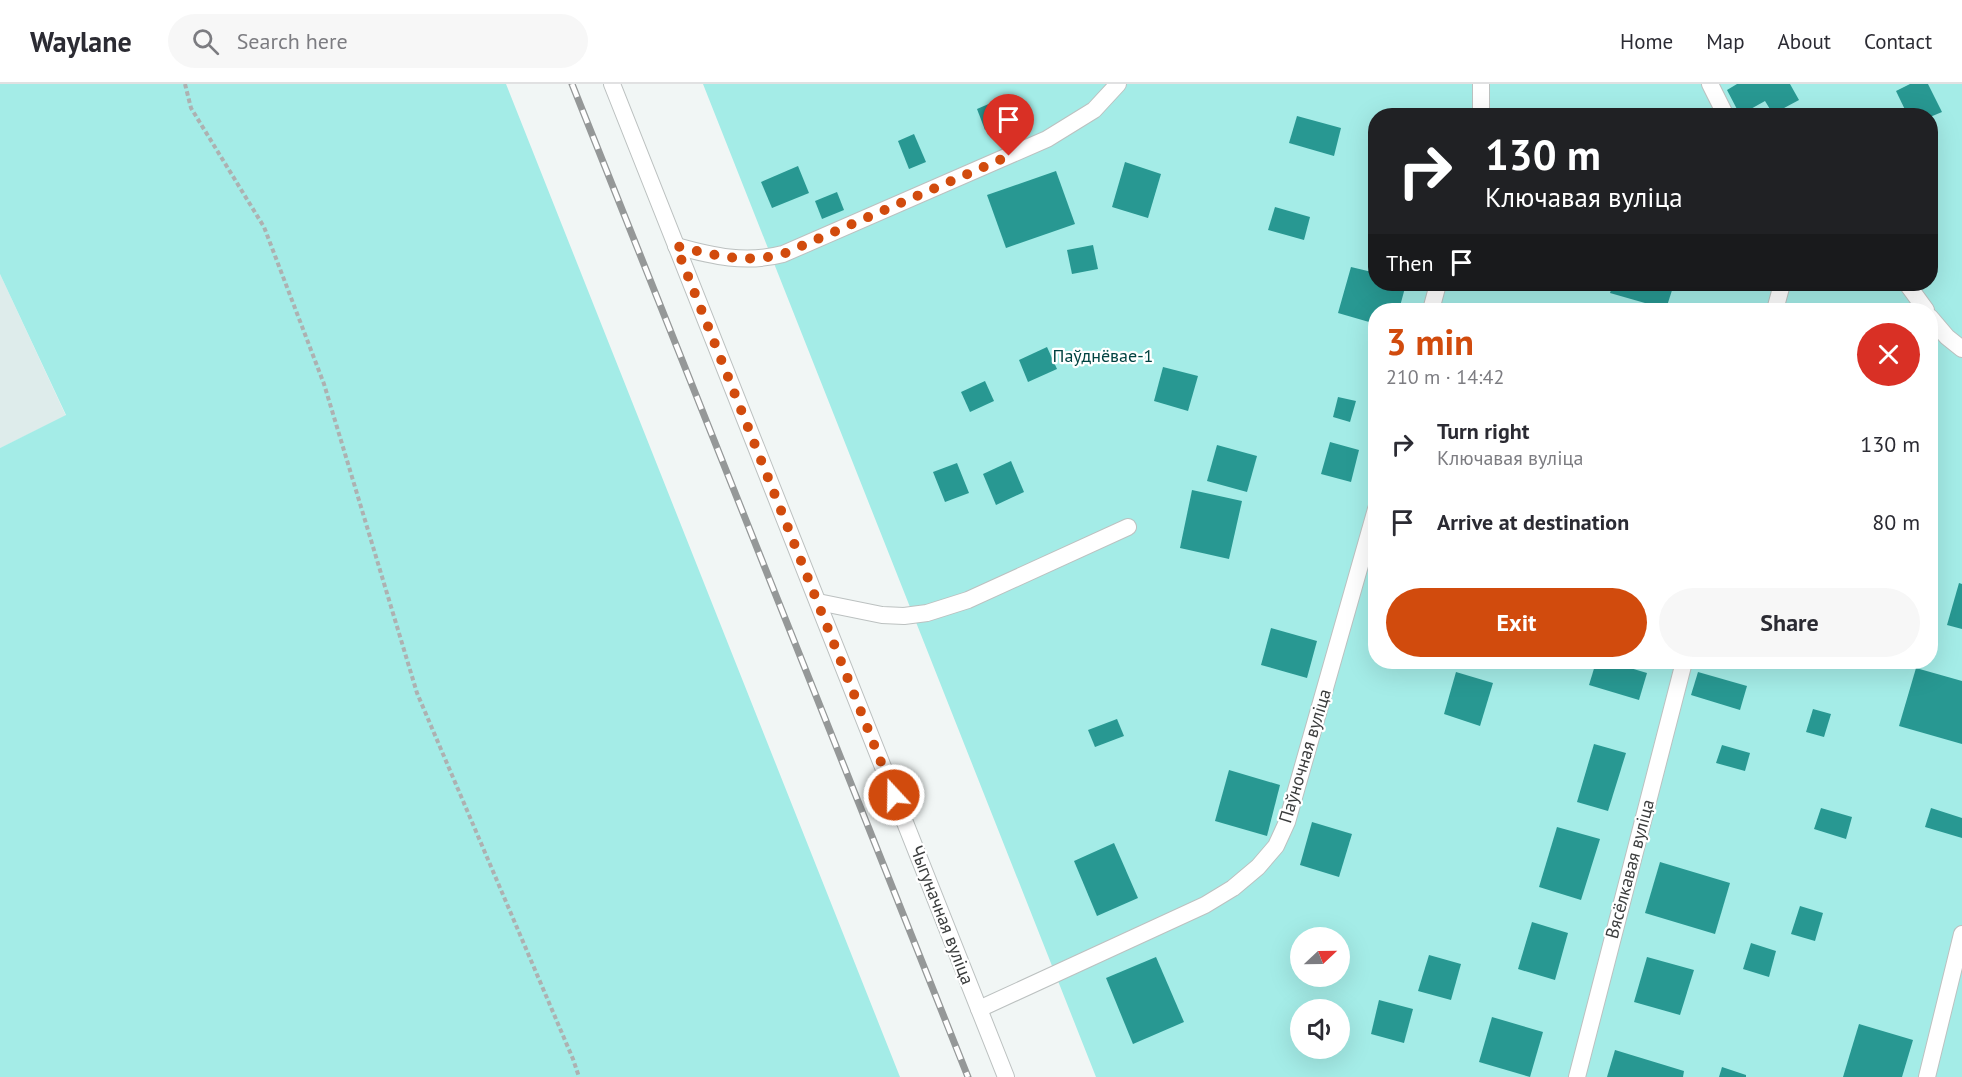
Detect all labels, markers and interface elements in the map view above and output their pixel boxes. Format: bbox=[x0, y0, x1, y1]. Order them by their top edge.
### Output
search box bbox=[168, 14, 588, 68]
text: Waylane bbox=[30, 23, 132, 60]
icon: search bbox=[189, 25, 222, 58]
text: Search here bbox=[237, 27, 348, 55]
text: Home bbox=[1620, 28, 1673, 55]
text: Map bbox=[1706, 28, 1745, 55]
text: About bbox=[1778, 28, 1831, 55]
text: Contact bbox=[1864, 28, 1932, 55]
pin bbox=[983, 94, 1034, 156]
icon: arrive bbox=[992, 103, 1025, 136]
text: 130 m bbox=[1485, 127, 1601, 182]
icon: right bbox=[1386, 132, 1464, 210]
text: Ключавая вуліца bbox=[1485, 180, 1683, 214]
icon: arrive bbox=[1445, 246, 1478, 279]
text: Then bbox=[1386, 249, 1433, 277]
text: 3 min bbox=[1386, 318, 1474, 365]
button: close bbox=[1857, 323, 1920, 386]
park label: Паўднёвае-1 bbox=[1053, 344, 1153, 367]
text: 210 m · 14:42 bbox=[1386, 364, 1504, 390]
text: Turn right bbox=[1437, 417, 1529, 445]
icon: right bbox=[1386, 428, 1419, 461]
text: 130 m bbox=[1860, 430, 1920, 458]
text: Ключавая вуліца bbox=[1437, 445, 1583, 471]
icon: arrive bbox=[1386, 506, 1419, 539]
text: Arrive at destination bbox=[1437, 508, 1629, 536]
text: 80 m bbox=[1872, 508, 1920, 536]
button: Exit bbox=[1386, 588, 1647, 657]
button: Share bbox=[1659, 588, 1920, 657]
street label: Паўночная вуліца bbox=[1273, 686, 1336, 826]
position arrow bbox=[862, 763, 926, 827]
street label: Вясёлкавая вуліца bbox=[1600, 797, 1659, 941]
street label: Чыгуначная вуліца bbox=[905, 842, 980, 988]
north arrow bbox=[1290, 927, 1350, 987]
map controls bbox=[1290, 927, 1350, 1059]
button: sound bbox=[1290, 999, 1350, 1059]

